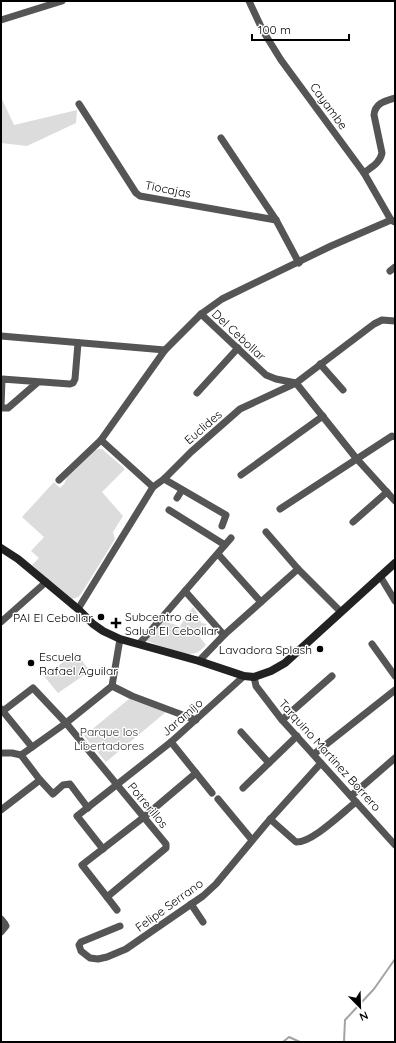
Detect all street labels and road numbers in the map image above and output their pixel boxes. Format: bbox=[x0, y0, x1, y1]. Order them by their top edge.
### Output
street label: Cayambe bbox=[307, 80, 351, 133]
street label: Tiocajas bbox=[144, 177, 193, 201]
street label: Del Cebollar bbox=[209, 306, 269, 364]
street label: Euclides bbox=[181, 406, 225, 447]
street label: Jaramijo bbox=[158, 695, 206, 739]
street label: Tarquino Martinez Borrero bbox=[276, 696, 384, 814]
street label: Potrerillos bbox=[125, 779, 172, 831]
street label: Felipe Serrano bbox=[132, 875, 206, 935]

